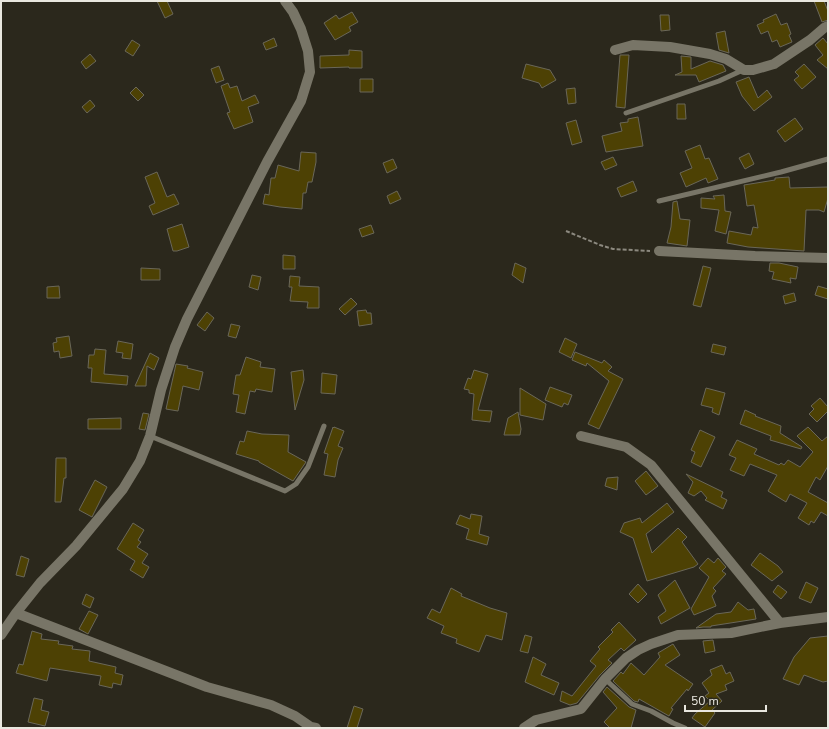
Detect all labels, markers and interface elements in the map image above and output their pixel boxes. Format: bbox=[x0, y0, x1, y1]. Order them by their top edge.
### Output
scale bar bbox=[685, 687, 766, 713]
text: 50 m bbox=[691, 693, 719, 709]

